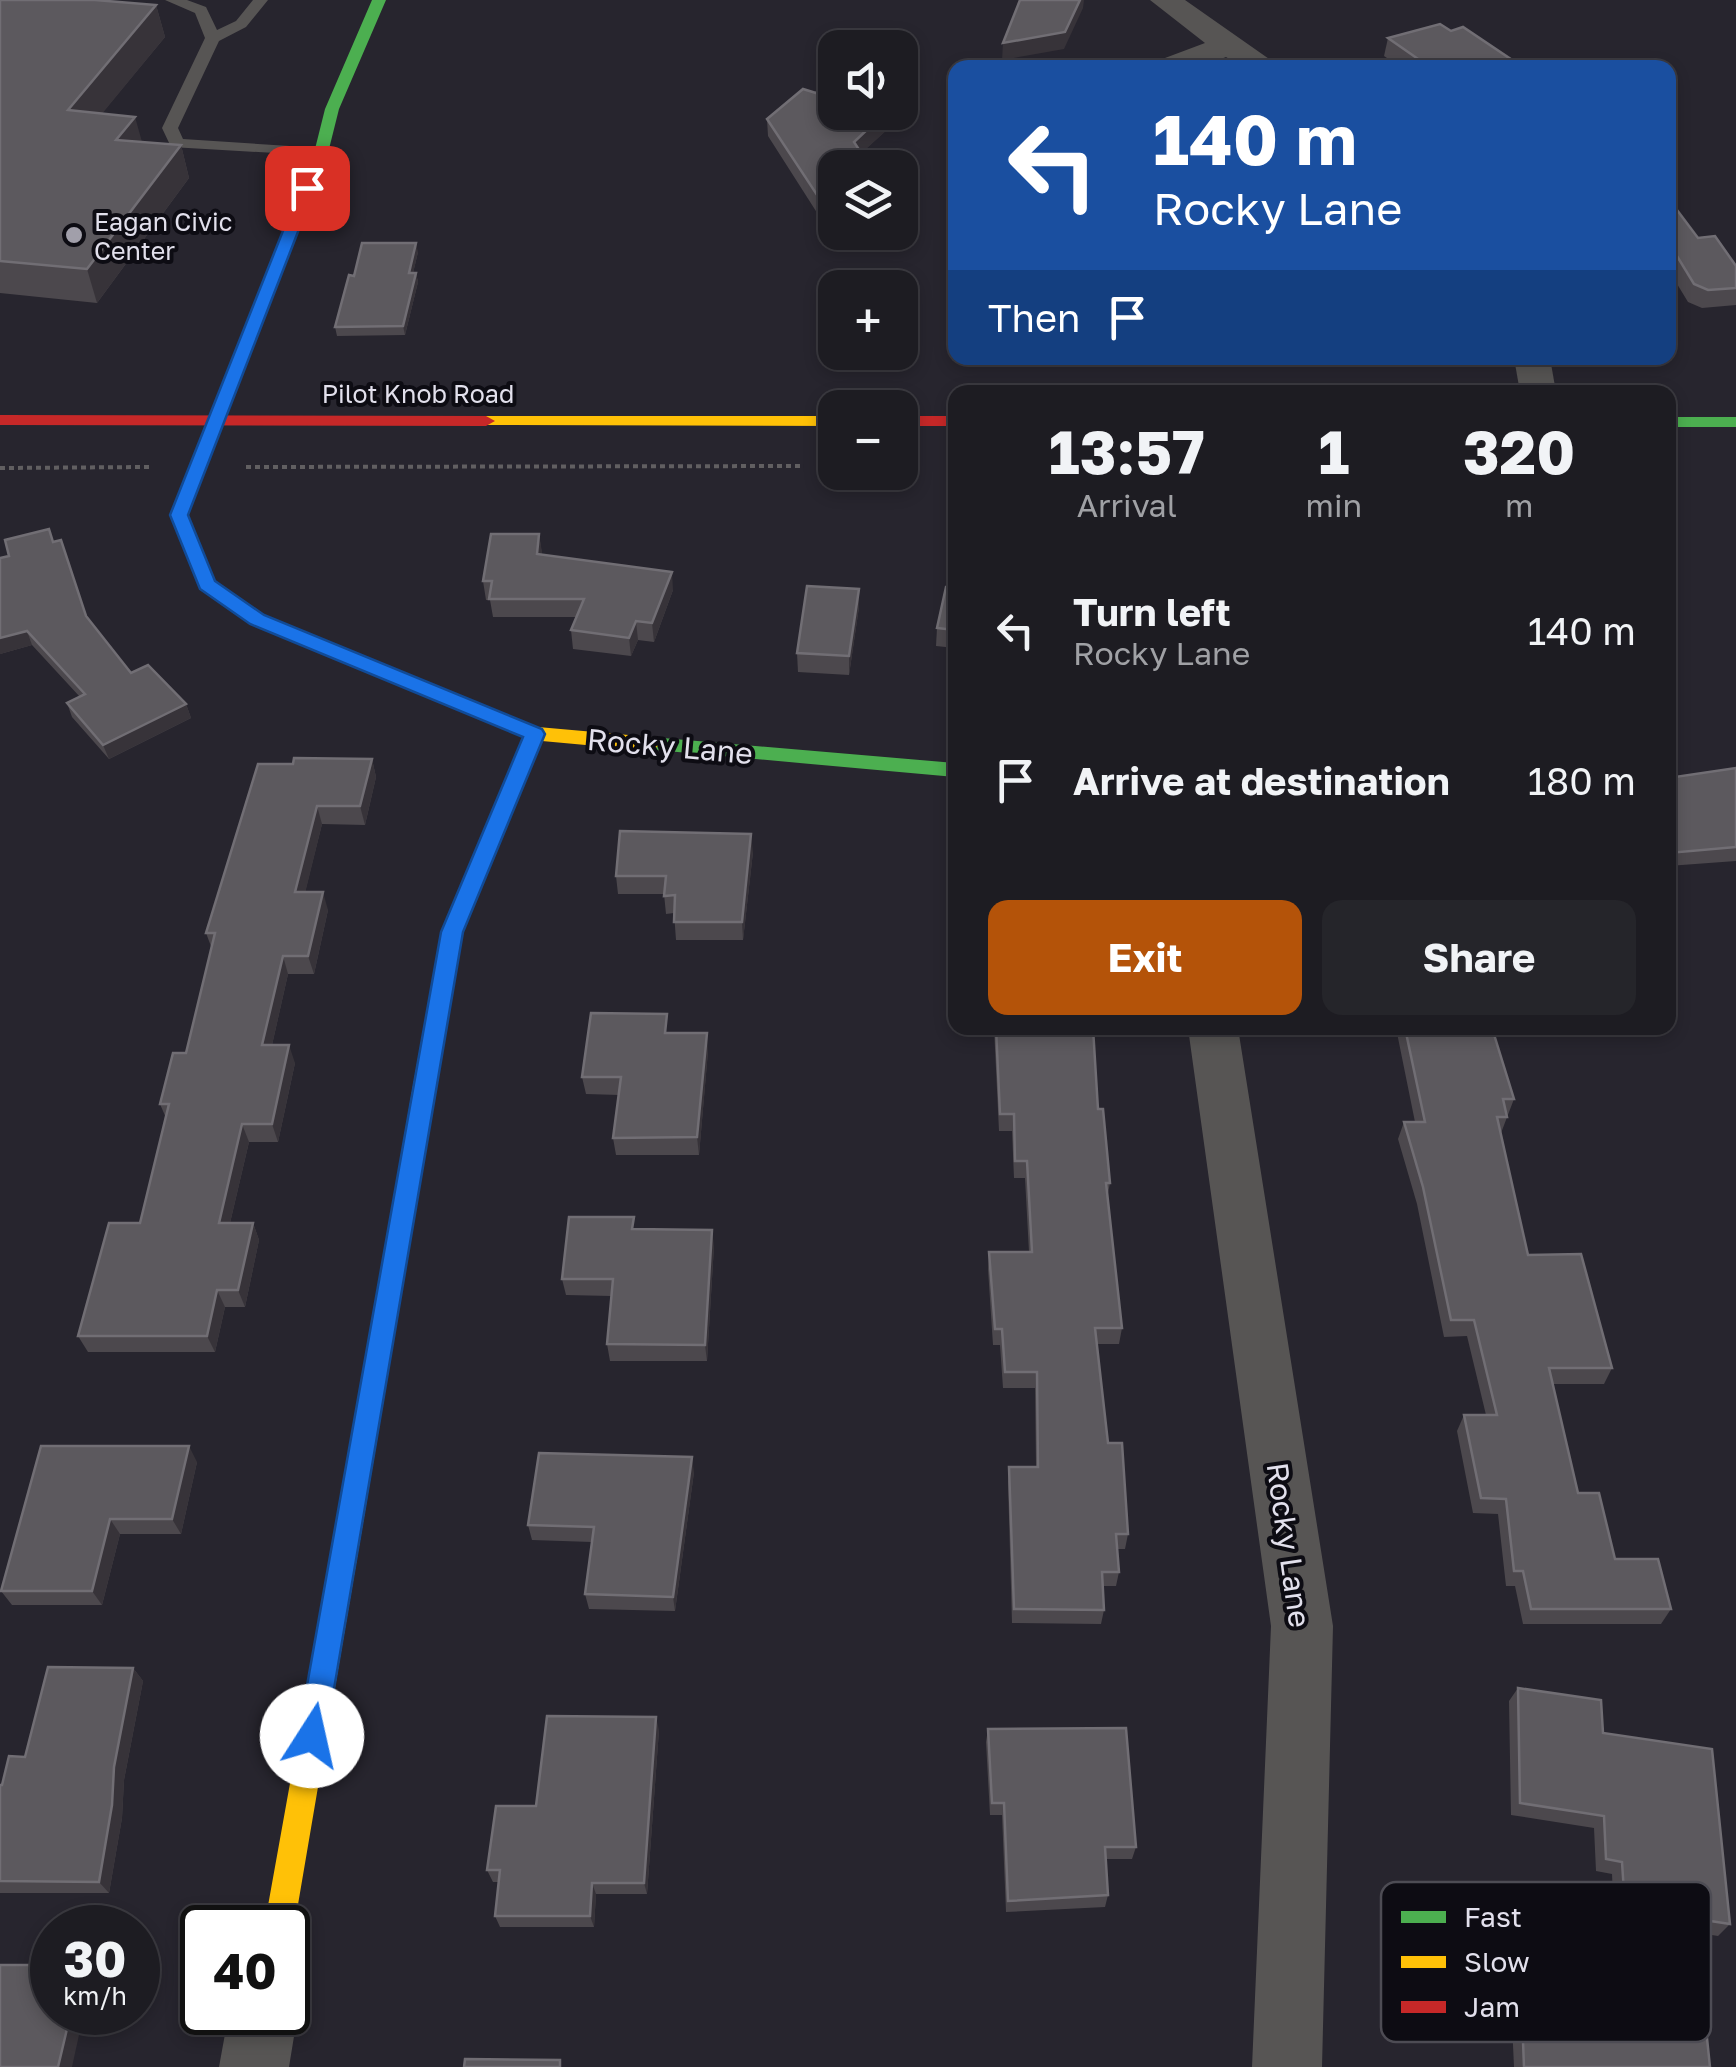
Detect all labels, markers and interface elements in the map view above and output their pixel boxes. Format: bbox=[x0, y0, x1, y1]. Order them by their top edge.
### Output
map controls bbox=[818, 30, 918, 490]
button: sound bbox=[818, 30, 918, 130]
text: 140 m bbox=[1153, 96, 1357, 180]
icon: left bbox=[988, 100, 1118, 230]
pin bbox=[265, 146, 350, 231]
button: layers bbox=[818, 150, 918, 250]
icon: arrive bbox=[280, 161, 335, 216]
text: Rocky Lane bbox=[1153, 181, 1402, 235]
place label: Eagan Civic Center bbox=[94, 206, 232, 266]
marker: Eagan Civic Center bbox=[63, 224, 85, 246]
button: + bbox=[818, 270, 918, 370]
icon: arrive bbox=[1100, 290, 1155, 345]
text: Then bbox=[988, 295, 1080, 340]
street label: Pilot Knob Road bbox=[322, 378, 514, 409]
button: − bbox=[818, 390, 918, 490]
text: 13:57 bbox=[1049, 415, 1205, 487]
text: 1 bbox=[1318, 415, 1349, 487]
text: 320 bbox=[1463, 415, 1575, 487]
text: Arrival bbox=[1077, 486, 1177, 524]
text: min bbox=[1306, 486, 1362, 524]
text: m bbox=[1505, 486, 1533, 524]
text: Turn left bbox=[1073, 589, 1231, 634]
icon: left bbox=[988, 603, 1043, 658]
text: 140 m bbox=[1528, 608, 1636, 653]
text: Rocky Lane bbox=[1073, 634, 1250, 672]
street label: Rocky Lane bbox=[586, 721, 754, 771]
icon: arrive bbox=[988, 753, 1043, 808]
text: Arrive at destination bbox=[1073, 758, 1450, 803]
text: 180 m bbox=[1528, 758, 1636, 803]
button: Exit bbox=[988, 900, 1302, 1015]
button: Share bbox=[1322, 900, 1636, 1015]
street label: Rocky Lane bbox=[1260, 1460, 1318, 1630]
position arrow bbox=[260, 1684, 364, 1788]
legend bbox=[1381, 1882, 1711, 2042]
text: Fast bbox=[1464, 1900, 1522, 1933]
speed limit sign: 40 bbox=[180, 1905, 310, 2035]
text: 30 bbox=[63, 1928, 126, 1988]
text: Slow bbox=[1464, 1945, 1530, 1978]
text: km/h bbox=[63, 1980, 127, 2011]
text: Jam bbox=[1464, 1990, 1520, 2023]

